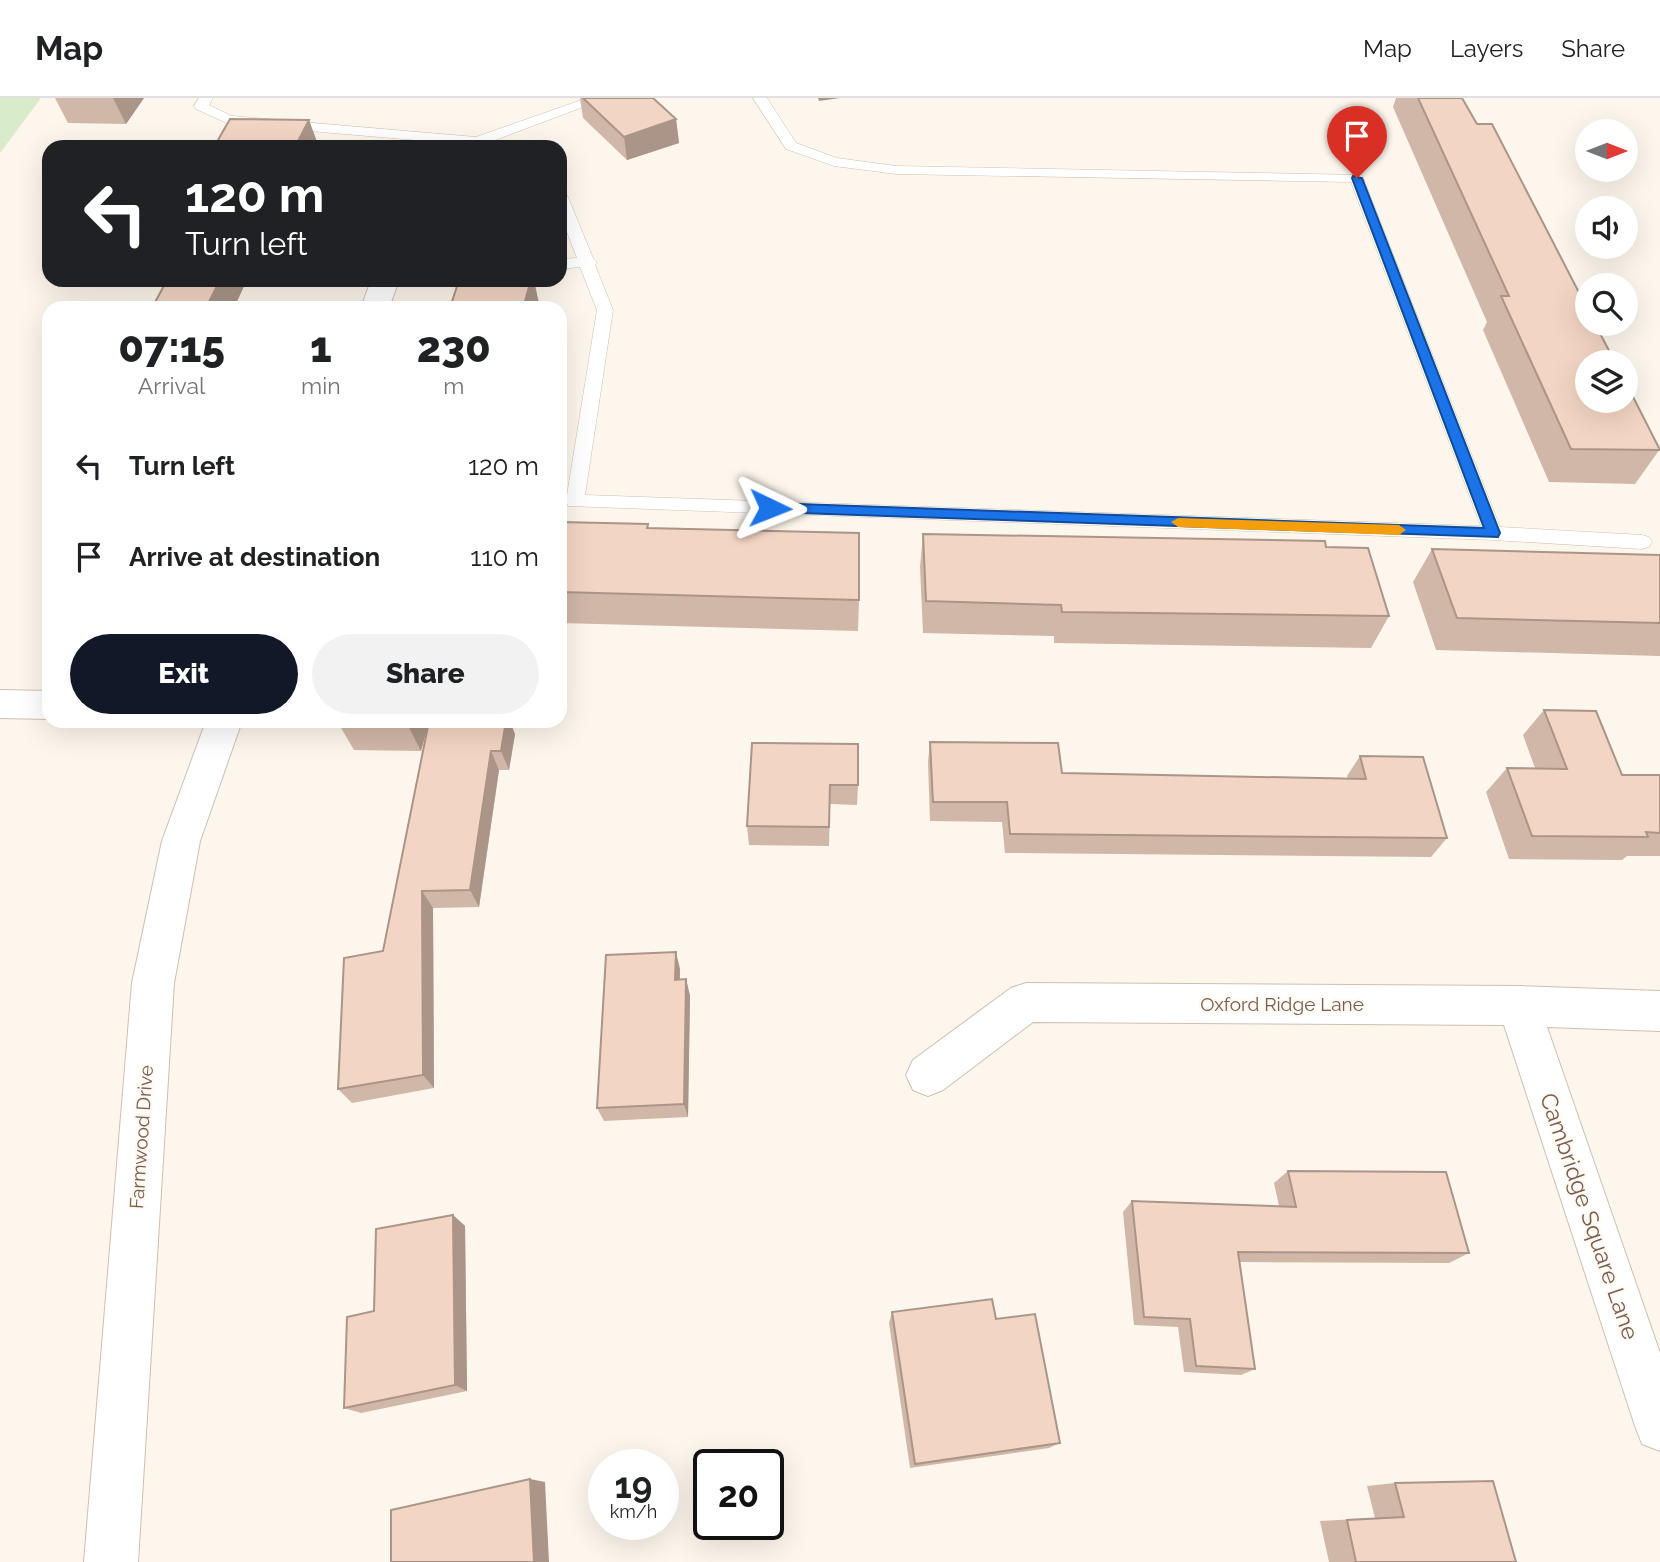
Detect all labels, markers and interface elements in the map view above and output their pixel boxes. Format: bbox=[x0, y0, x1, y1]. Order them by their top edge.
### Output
text: Map bbox=[35, 29, 103, 68]
text: Map bbox=[1363, 34, 1412, 63]
text: Layers bbox=[1450, 34, 1523, 63]
text: Share bbox=[1561, 34, 1625, 63]
pin bbox=[1327, 106, 1387, 178]
icon: arrive bbox=[1338, 117, 1376, 155]
north arrow bbox=[1575, 119, 1638, 182]
map controls bbox=[1575, 119, 1638, 413]
text: 120 m bbox=[185, 166, 324, 223]
icon: left bbox=[70, 168, 161, 259]
button: sound bbox=[1575, 196, 1638, 259]
text: Turn left bbox=[185, 225, 307, 262]
button: search bbox=[1575, 273, 1638, 336]
text: 07:15 bbox=[118, 323, 225, 372]
text: 1 bbox=[310, 323, 332, 372]
text: 230 bbox=[417, 323, 491, 372]
button: layers bbox=[1575, 350, 1638, 413]
text: Arrival bbox=[138, 372, 205, 399]
text: min bbox=[301, 372, 341, 399]
text: m bbox=[443, 372, 464, 399]
icon: left bbox=[70, 447, 108, 485]
text: Turn left bbox=[129, 451, 235, 481]
text: 120 m bbox=[468, 451, 539, 481]
position arrow bbox=[733, 471, 807, 545]
icon: arrive bbox=[70, 538, 108, 576]
text: Arrive at destination bbox=[129, 542, 380, 572]
text: 110 m bbox=[470, 542, 539, 572]
button: Exit bbox=[70, 634, 298, 714]
button: Share bbox=[312, 634, 539, 714]
street label: Oxford Ridge Lane bbox=[1200, 993, 1364, 1015]
street label: Farmwood Drive bbox=[125, 1064, 157, 1210]
street label: Cambridge Square Lane bbox=[1535, 1089, 1645, 1343]
speed limit sign: 20 bbox=[693, 1449, 784, 1540]
text: 19 bbox=[615, 1465, 652, 1506]
text: km/h bbox=[610, 1501, 657, 1522]

